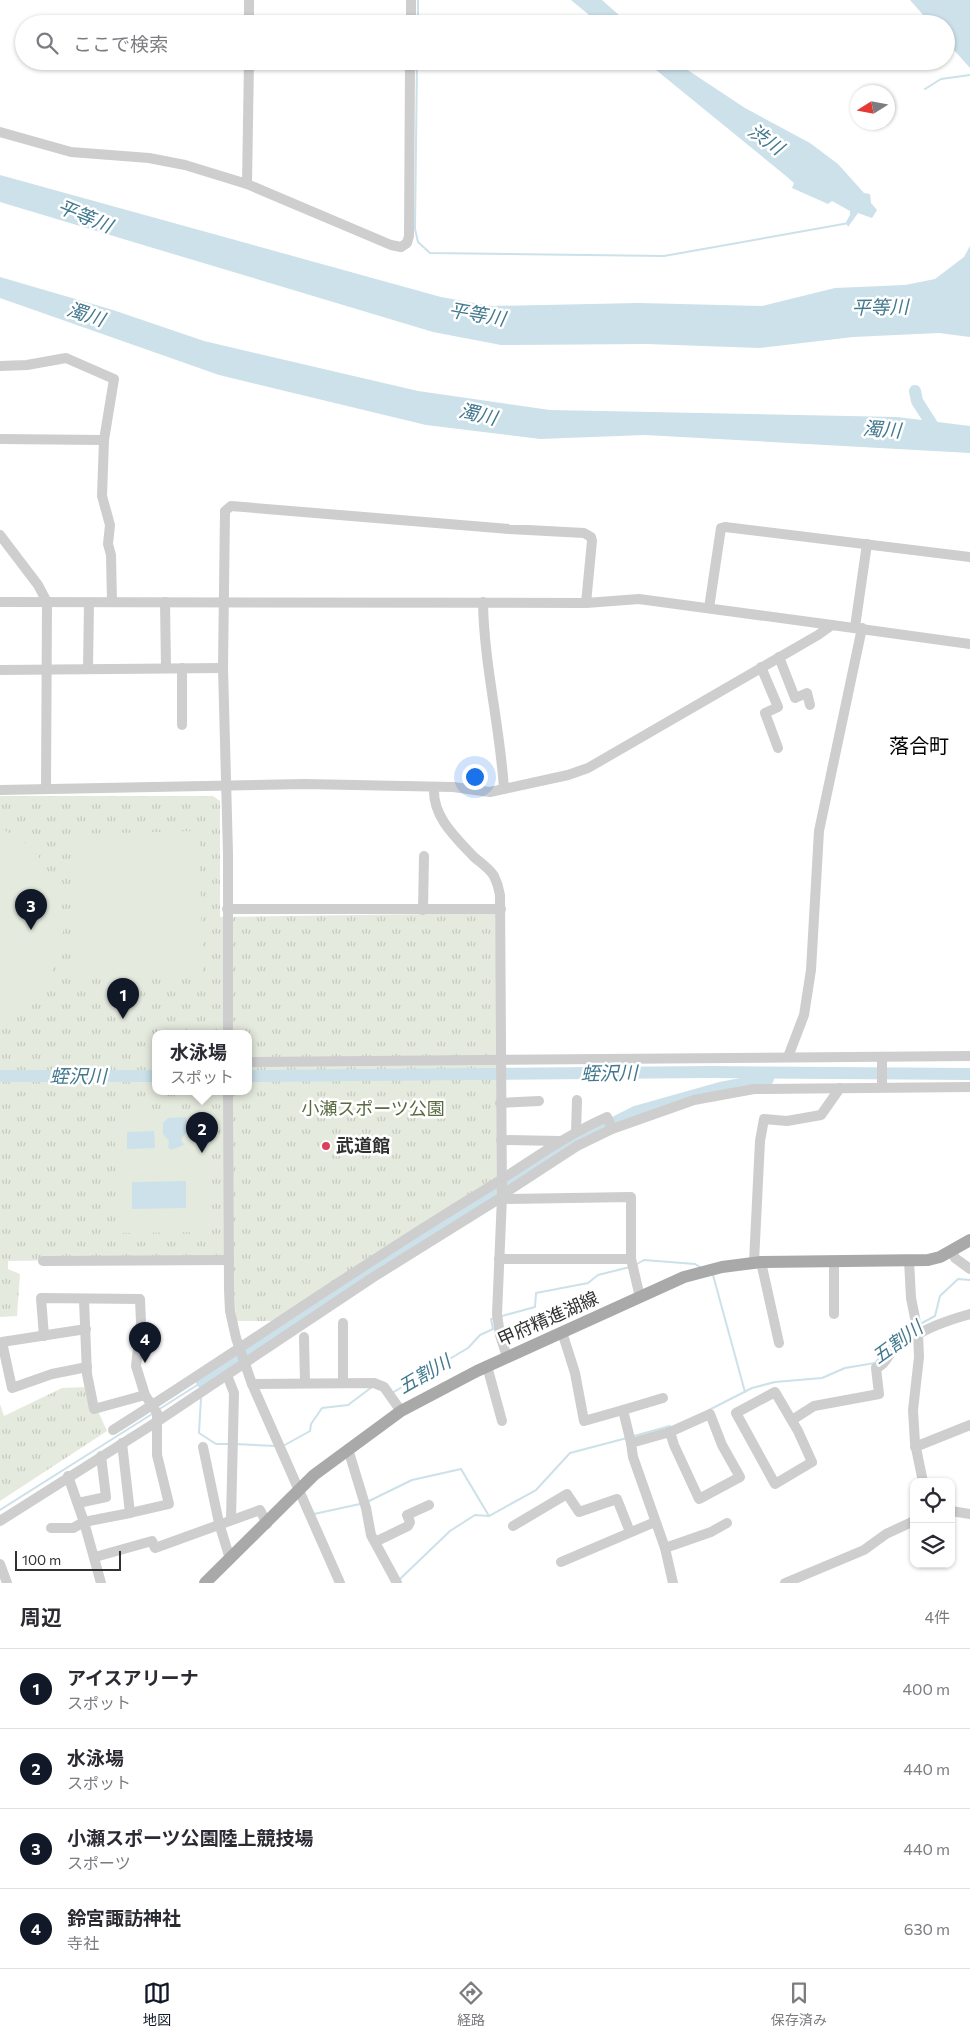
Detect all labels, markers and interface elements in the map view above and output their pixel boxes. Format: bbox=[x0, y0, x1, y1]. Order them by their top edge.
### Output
search box bbox=[15, 15, 955, 70]
icon: search bbox=[33, 29, 61, 57]
text: ここで検索 bbox=[73, 32, 168, 55]
north arrow bbox=[850, 85, 895, 130]
water label: 渋川 bbox=[744, 118, 790, 160]
water label: 平等川 bbox=[54, 194, 118, 238]
water label: 平等川 bbox=[851, 294, 911, 318]
water label: 濁川 bbox=[65, 297, 110, 331]
water label: 平等川 bbox=[447, 297, 509, 330]
water label: 濁川 bbox=[457, 398, 501, 429]
water label: 濁川 bbox=[862, 416, 904, 441]
district label: 落合町 bbox=[889, 733, 949, 757]
your location bbox=[462, 764, 488, 790]
pin: 3 bbox=[15, 889, 47, 930]
pin: 1 bbox=[107, 978, 139, 1019]
popup bbox=[152, 1030, 252, 1095]
text: 水泳場 bbox=[170, 1040, 227, 1063]
water label: 蛭沢川 bbox=[580, 1060, 640, 1084]
water label: 蛭沢川 bbox=[49, 1064, 108, 1087]
text: スポット bbox=[170, 1067, 234, 1086]
park label: 小瀬スポーツ公園 bbox=[301, 1097, 445, 1119]
pin: 2 bbox=[186, 1112, 218, 1153]
place label: 武道館 bbox=[336, 1134, 390, 1156]
marker: 武道館 bbox=[320, 1140, 332, 1152]
street label: 甲府精進湖線 bbox=[494, 1286, 601, 1350]
water label: 五割川 bbox=[867, 1314, 928, 1368]
pin: 4 bbox=[129, 1322, 161, 1363]
water label: 五割川 bbox=[393, 1348, 456, 1398]
map controls bbox=[910, 1478, 955, 1568]
button: locate bbox=[910, 1478, 955, 1523]
button: layers bbox=[910, 1523, 955, 1568]
scale bar bbox=[15, 1548, 121, 1571]
text: 100 m bbox=[22, 1551, 61, 1568]
text: 周辺 bbox=[20, 1604, 62, 1629]
text: 4件 bbox=[924, 1607, 950, 1626]
text: アイスアリーナ bbox=[67, 1666, 198, 1689]
text: 1 bbox=[32, 1679, 40, 1698]
text: 400 m bbox=[902, 1679, 950, 1698]
text: スポット bbox=[67, 1693, 131, 1712]
text: 水泳場 bbox=[67, 1746, 124, 1769]
text: 2 bbox=[31, 1759, 41, 1778]
text: 440 m bbox=[903, 1759, 950, 1778]
text: スポット bbox=[67, 1773, 131, 1792]
text: 小瀬スポーツ公園陸上競技場 bbox=[67, 1826, 314, 1849]
text: 3 bbox=[31, 1839, 41, 1858]
text: 440 m bbox=[903, 1839, 950, 1858]
text: スポーツ bbox=[67, 1853, 131, 1872]
text: 鈴宮諏訪神社 bbox=[67, 1906, 181, 1929]
text: 4 bbox=[31, 1919, 41, 1938]
text: 630 m bbox=[904, 1919, 950, 1938]
text: 寺社 bbox=[67, 1933, 99, 1952]
tab: 地図 bbox=[143, 1979, 171, 2029]
tab: 経路 bbox=[457, 1979, 485, 2029]
tab: 保存済み bbox=[771, 1979, 827, 2029]

